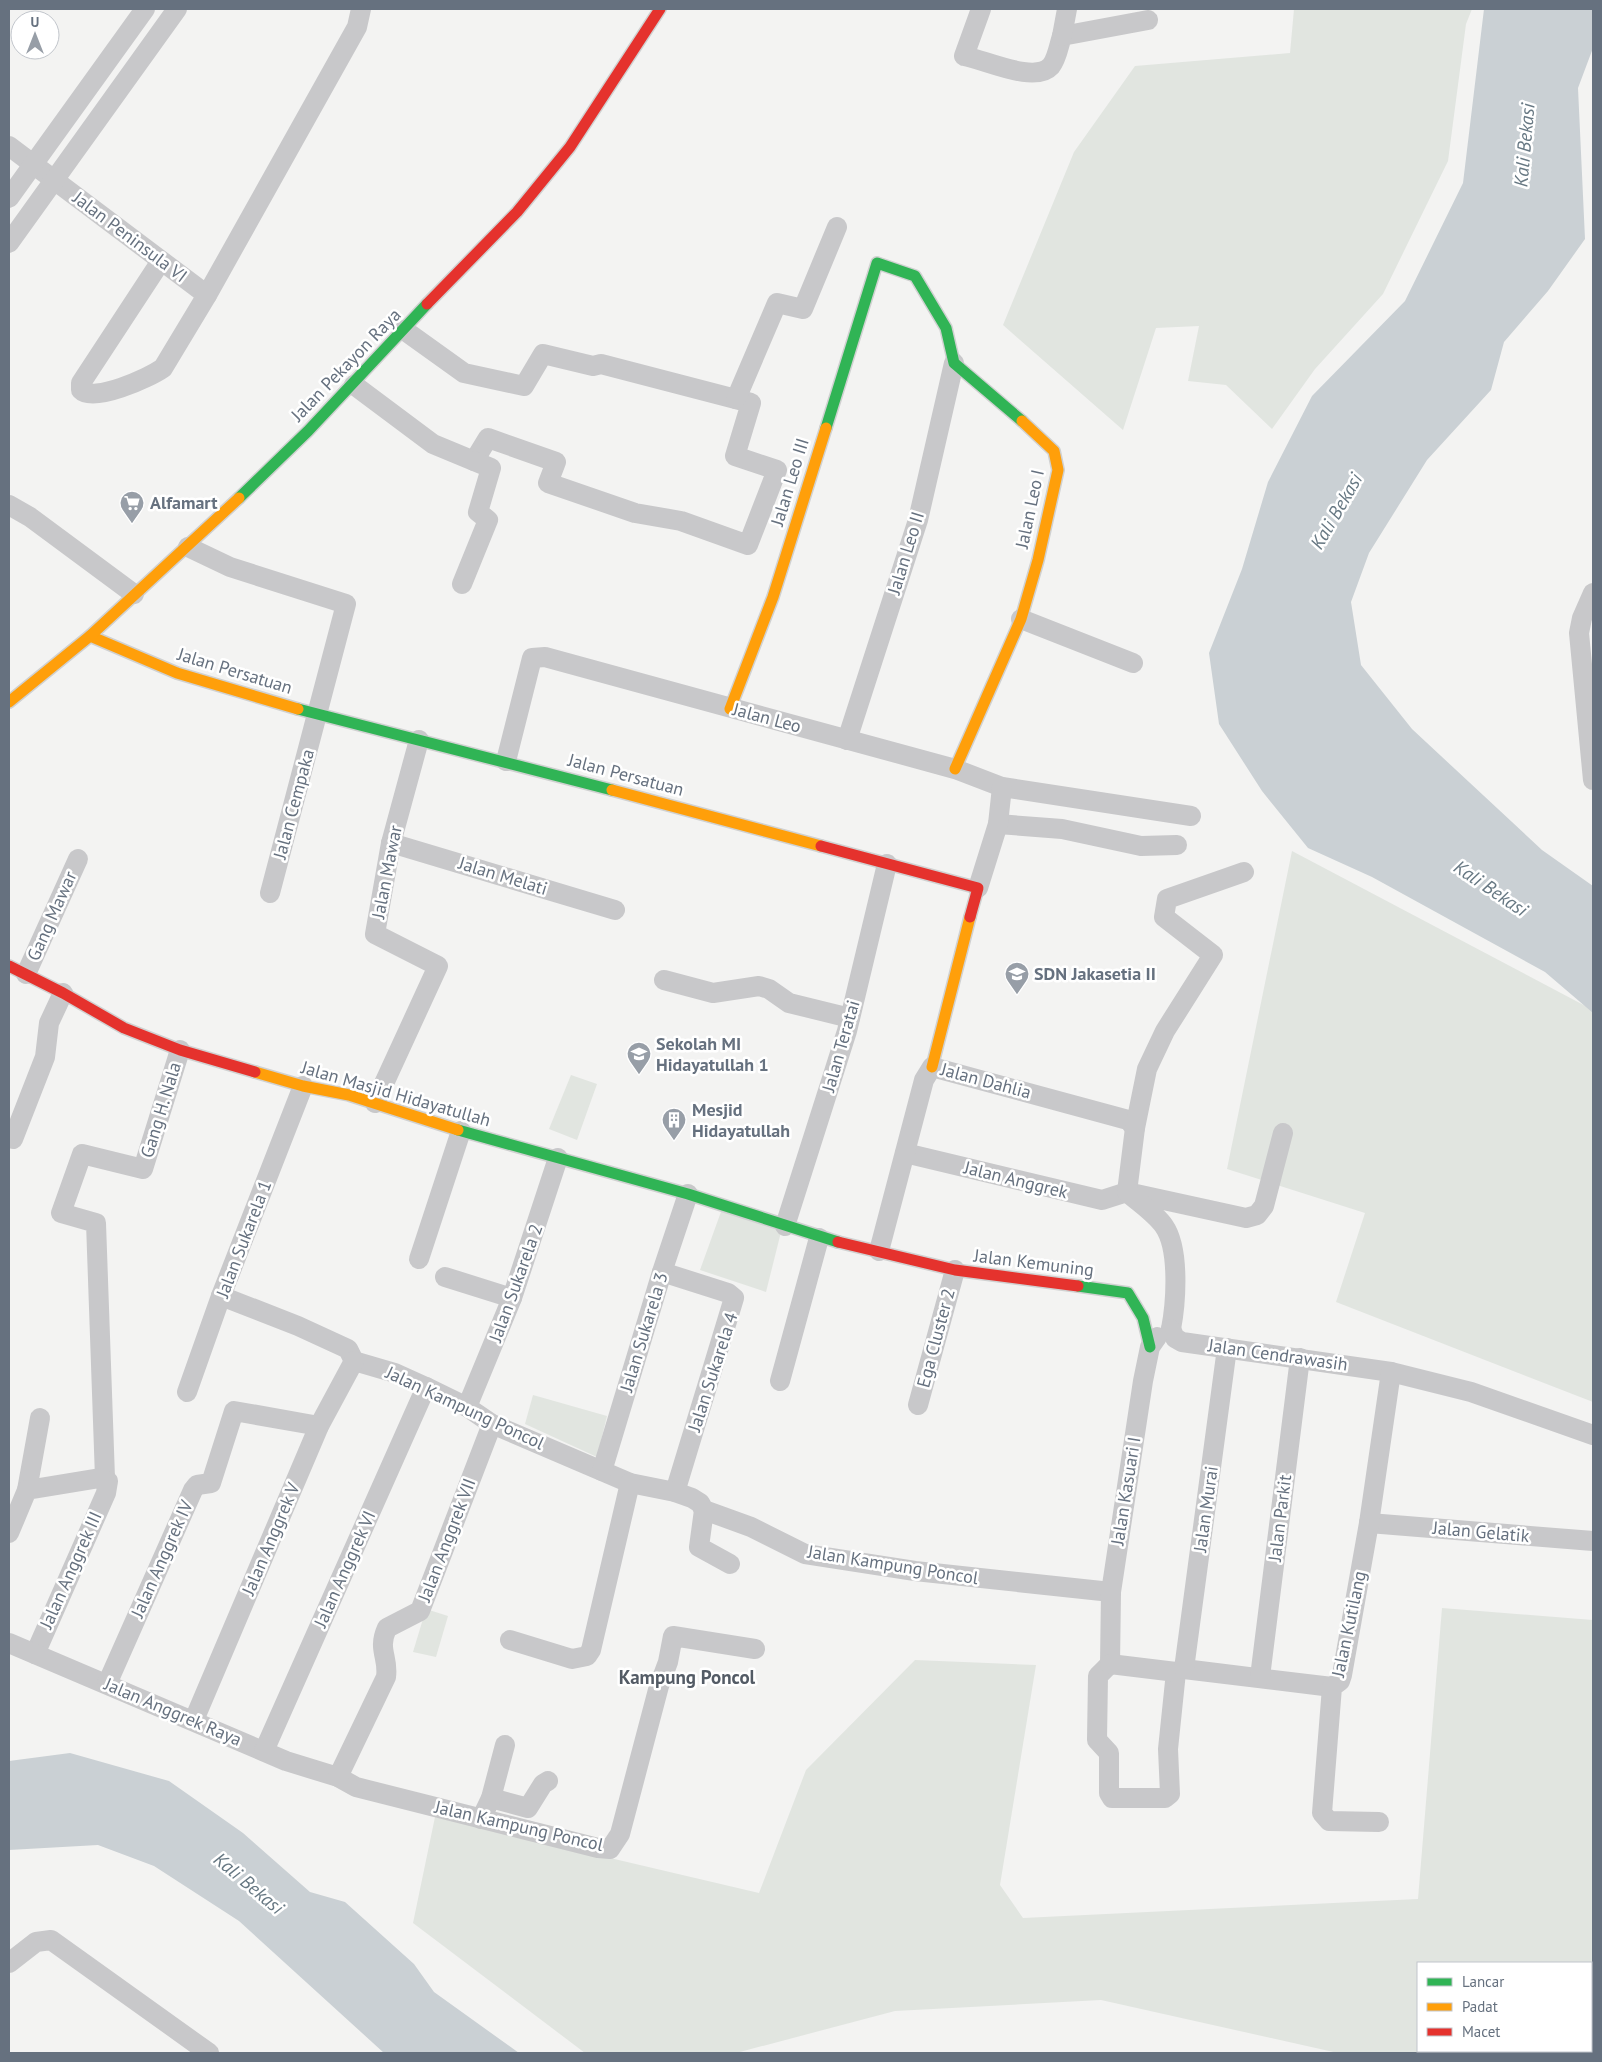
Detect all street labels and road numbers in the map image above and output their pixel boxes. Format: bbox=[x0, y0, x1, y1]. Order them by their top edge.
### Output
street label: Jalan Peninsula VI bbox=[68, 186, 192, 287]
street label: Jalan Pekayon Raya bbox=[285, 303, 405, 427]
street label: Jalan Leo III bbox=[765, 435, 814, 529]
street label: Jalan Leo I bbox=[1010, 467, 1049, 551]
street label: Jalan Leo II bbox=[882, 509, 929, 598]
street label: Jalan Persatuan bbox=[174, 642, 295, 699]
street label: Jalan Leo bbox=[729, 697, 804, 738]
street label: Jalan Cempaka bbox=[268, 746, 319, 862]
street label: Jalan Persatuan bbox=[565, 748, 686, 801]
street label: Jalan Mawar bbox=[366, 823, 407, 921]
street label: Jalan Melati bbox=[455, 851, 550, 900]
street label: Gang Mawar bbox=[22, 867, 82, 964]
street label: Jalan Teratai bbox=[816, 997, 865, 1095]
street label: Jalan Masjid Hidayatullah bbox=[298, 1055, 493, 1132]
street label: Jalan Dahlia bbox=[937, 1057, 1034, 1104]
street label: Gang H. Nala bbox=[135, 1059, 186, 1160]
street label: Jalan Anggrek bbox=[961, 1155, 1071, 1204]
street label: Jalan Sukarela 1 bbox=[210, 1177, 276, 1302]
street label: Jalan Sukarela 2 bbox=[483, 1221, 548, 1346]
street label: Jalan Kemuning bbox=[972, 1244, 1095, 1281]
street label: Jalan Sukarela 3 bbox=[614, 1269, 673, 1395]
street label: Ega Cluster 2 bbox=[911, 1286, 960, 1390]
street label: Jalan Sukarela 4 bbox=[682, 1309, 743, 1435]
street label: Jalan Cendrawasih bbox=[1206, 1333, 1349, 1376]
street label: Jalan Kampung Poncol bbox=[381, 1360, 549, 1455]
street label: Jalan Kasuari I bbox=[1105, 1435, 1145, 1548]
street label: Jalan Murai bbox=[1188, 1464, 1223, 1555]
street label: Jalan Parkit bbox=[1263, 1473, 1296, 1564]
street label: Jalan Anggrek VII bbox=[412, 1475, 481, 1606]
street label: Jalan Anggrek V bbox=[236, 1478, 305, 1599]
street label: Jalan Anggrek IV bbox=[125, 1496, 198, 1622]
street label: Jalan Anggrek VI bbox=[308, 1507, 381, 1632]
street label: Jalan Anggrek III bbox=[34, 1508, 107, 1633]
street label: Jalan Gelatik bbox=[1431, 1516, 1531, 1547]
street label: Jalan Kampung Poncol bbox=[805, 1540, 981, 1589]
street label: Jalan Kutilang bbox=[1326, 1569, 1371, 1680]
street label: Jalan Anggrek Raya bbox=[100, 1672, 245, 1751]
street label: Jalan Kampung Poncol bbox=[432, 1795, 606, 1856]

